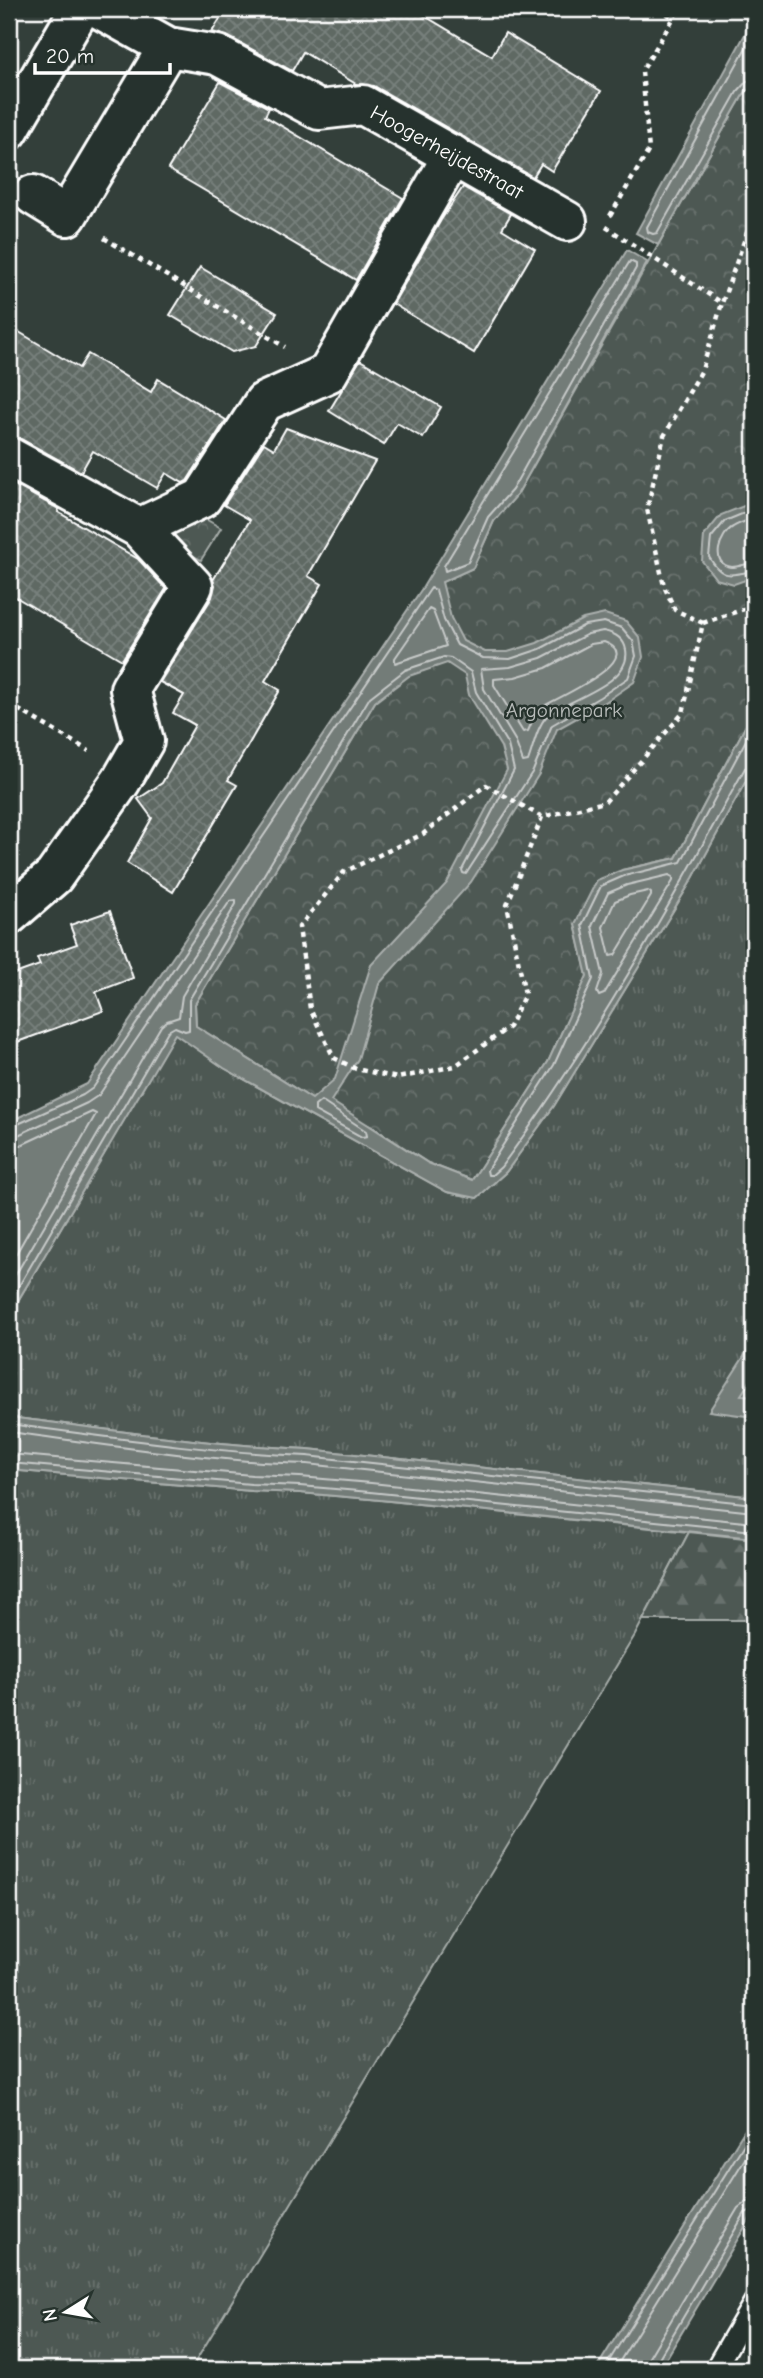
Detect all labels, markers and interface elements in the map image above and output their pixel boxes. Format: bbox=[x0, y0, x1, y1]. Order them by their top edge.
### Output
scale bar bbox=[35, 32, 170, 76]
text: 20 m bbox=[46, 44, 94, 68]
street label: Hoogerheijdestraat bbox=[366, 100, 528, 204]
park label: Argonnepark bbox=[506, 698, 622, 722]
north arrow bbox=[32, 2276, 102, 2346]
text: N bbox=[38, 2307, 62, 2323]

